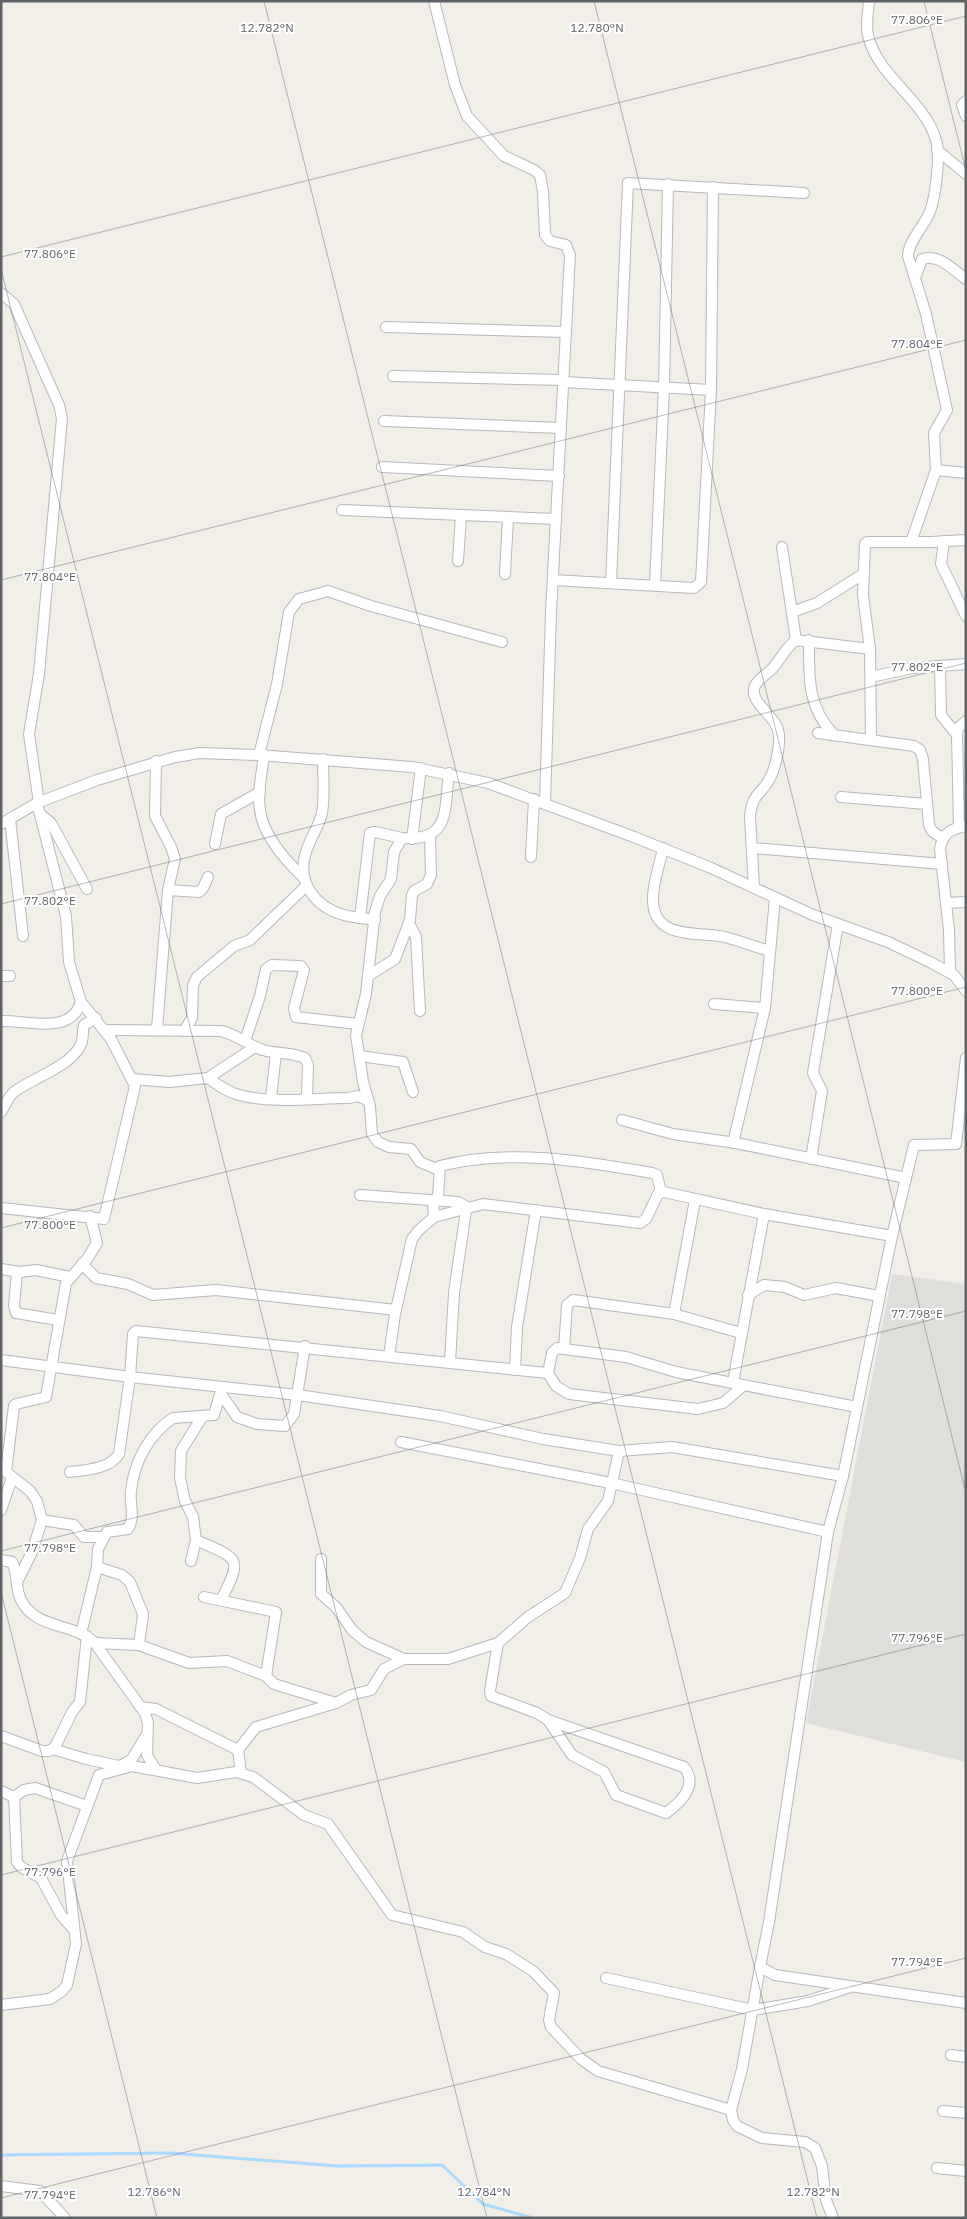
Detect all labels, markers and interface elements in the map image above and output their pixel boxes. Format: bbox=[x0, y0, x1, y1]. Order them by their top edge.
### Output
text: 77.806°E bbox=[891, 12, 943, 27]
text: 12.782°N bbox=[240, 20, 294, 35]
text: 12.780°N bbox=[570, 20, 624, 35]
text: 77.806°E bbox=[24, 246, 76, 261]
text: 77.804°E bbox=[891, 336, 943, 351]
text: 77.804°E bbox=[24, 569, 76, 584]
text: 77.802°E bbox=[891, 659, 943, 674]
text: 77.802°E bbox=[24, 893, 76, 908]
text: 77.800°E bbox=[891, 983, 943, 998]
text: 77.800°E bbox=[24, 1217, 76, 1232]
text: 77.798°E bbox=[891, 1306, 943, 1321]
text: 77.798°E bbox=[24, 1540, 76, 1555]
text: 77.796°E bbox=[891, 1630, 943, 1645]
text: 77.796°E bbox=[24, 1864, 76, 1879]
text: 77.794°E bbox=[891, 1954, 943, 1969]
text: 12.786°N bbox=[127, 2184, 181, 2199]
text: 12.784°N bbox=[457, 2184, 511, 2199]
text: 12.782°N bbox=[786, 2184, 840, 2199]
text: 77.794°E bbox=[24, 2187, 76, 2202]

